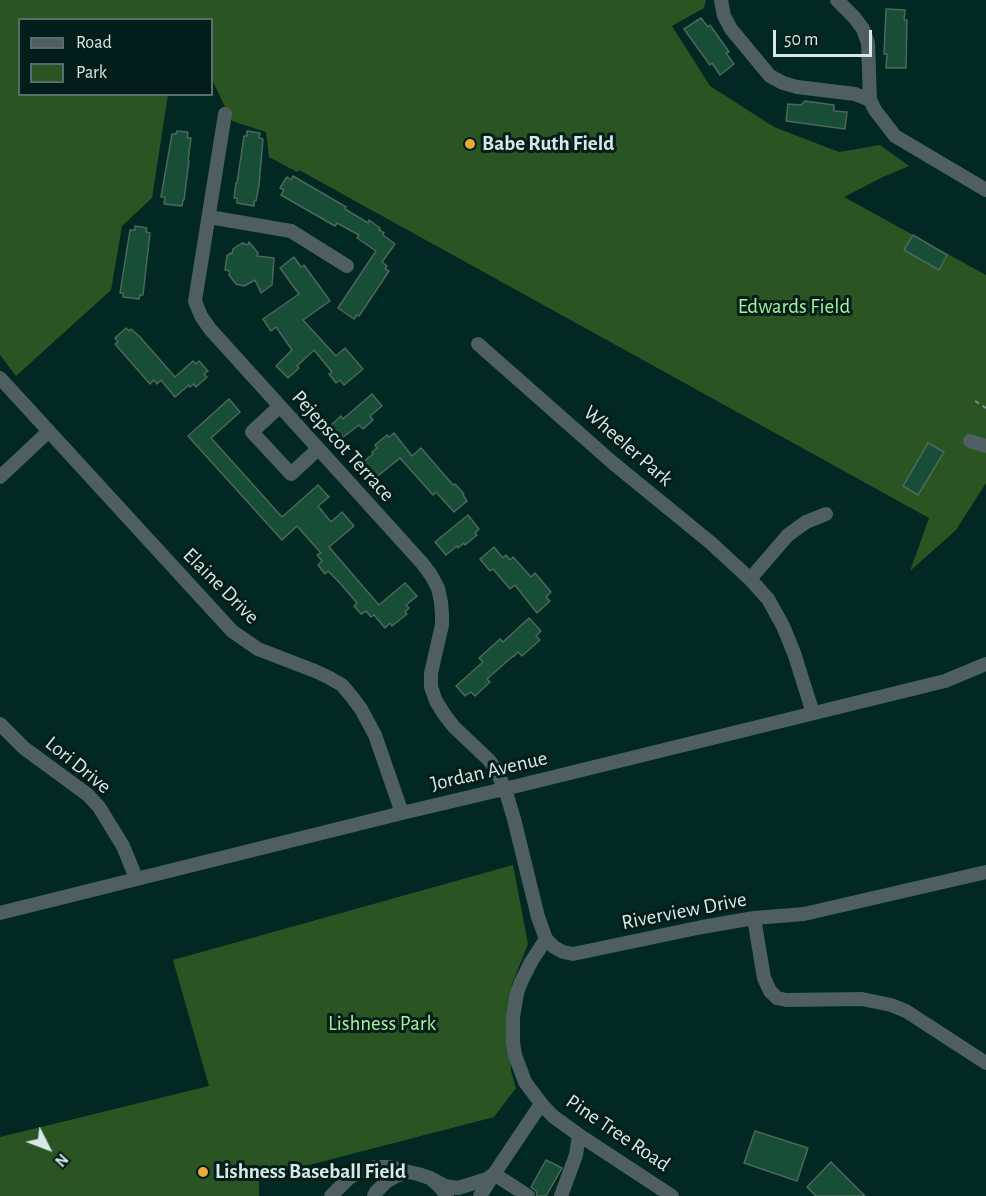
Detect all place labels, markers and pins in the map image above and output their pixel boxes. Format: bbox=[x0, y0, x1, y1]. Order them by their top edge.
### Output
place label: Babe Ruth Field bbox=[482, 131, 614, 157]
marker: Babe Ruth Field bbox=[463, 137, 477, 151]
place label: Lishness Baseball Field bbox=[215, 1159, 406, 1185]
marker: Lishness Baseball Field bbox=[196, 1165, 210, 1179]

